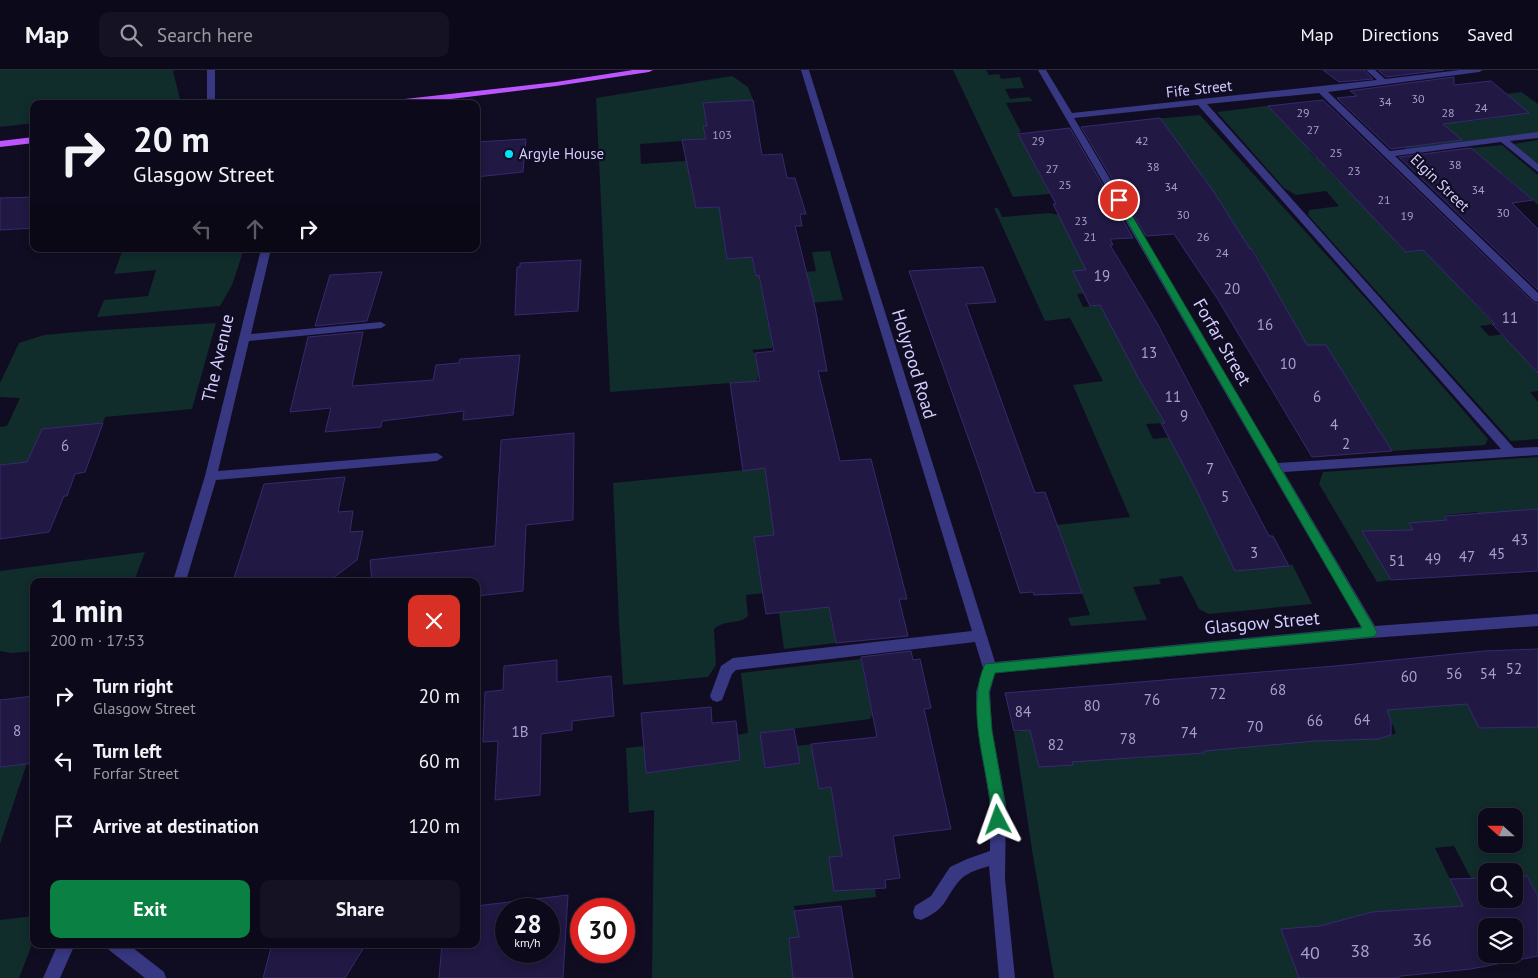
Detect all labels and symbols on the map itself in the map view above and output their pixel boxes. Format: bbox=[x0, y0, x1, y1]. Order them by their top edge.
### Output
street label: Fife Street bbox=[1165, 76, 1233, 101]
house number: 30 bbox=[1411, 91, 1425, 106]
house number: 34 bbox=[1378, 94, 1392, 109]
house number: 24 bbox=[1474, 100, 1488, 115]
house number: 29 bbox=[1296, 105, 1310, 120]
house number: 28 bbox=[1441, 105, 1455, 120]
house number: 27 bbox=[1306, 122, 1320, 137]
house number: 103 bbox=[712, 127, 732, 142]
house number: 29 bbox=[1031, 133, 1045, 148]
house number: 42 bbox=[1135, 133, 1149, 148]
place label: Argyle House bbox=[519, 144, 604, 163]
house number: 25 bbox=[1329, 145, 1343, 160]
marker: Argyle House bbox=[503, 148, 515, 160]
street label: Elgin Street bbox=[1407, 150, 1474, 216]
house number: 38 bbox=[1448, 157, 1462, 172]
house number: 38 bbox=[1146, 159, 1160, 174]
house number: 27 bbox=[1045, 161, 1059, 176]
house number: 23 bbox=[1347, 163, 1361, 178]
house number: 25 bbox=[1058, 177, 1072, 192]
pin bbox=[1098, 179, 1140, 221]
house number: 34 bbox=[1164, 179, 1178, 194]
house number: 34 bbox=[1471, 182, 1485, 197]
house number: 21 bbox=[1377, 192, 1391, 207]
house number: 30 bbox=[1496, 205, 1510, 220]
house number: 30 bbox=[1176, 207, 1190, 222]
house number: 19 bbox=[1400, 208, 1414, 223]
house number: 23 bbox=[1074, 213, 1088, 228]
house number: 21 bbox=[1083, 229, 1097, 244]
house number: 26 bbox=[1196, 229, 1210, 244]
house number: 24 bbox=[1215, 245, 1229, 260]
house number: 19 bbox=[1094, 266, 1110, 285]
house number: 20 bbox=[1224, 279, 1240, 298]
street label: Forfar Street bbox=[1188, 294, 1257, 389]
street label: Holyrood Road bbox=[887, 306, 942, 421]
house number: 11 bbox=[1502, 308, 1518, 327]
street label: The Avenue bbox=[196, 312, 239, 404]
house number: 16 bbox=[1257, 315, 1273, 334]
house number: 13 bbox=[1141, 343, 1157, 362]
house number: 10 bbox=[1280, 354, 1296, 373]
house number: 11 bbox=[1165, 387, 1181, 406]
house number: 6 bbox=[1313, 387, 1321, 406]
house number: 9 bbox=[1180, 406, 1188, 425]
house number: 4 bbox=[1330, 415, 1338, 434]
house number: 2 bbox=[1342, 434, 1350, 453]
house number: 6 bbox=[61, 436, 69, 455]
house number: 7 bbox=[1206, 459, 1214, 478]
house number: 5 bbox=[1221, 487, 1229, 506]
house number: 43 bbox=[1512, 530, 1528, 549]
house number: 3 bbox=[1250, 543, 1258, 562]
house number: 45 bbox=[1489, 544, 1505, 563]
house number: 47 bbox=[1459, 547, 1475, 566]
house number: 49 bbox=[1425, 549, 1441, 568]
house number: 51 bbox=[1389, 551, 1405, 570]
street label: Glasgow Street bbox=[1203, 606, 1320, 639]
house number: 52 bbox=[1506, 659, 1522, 678]
house number: 56 bbox=[1446, 664, 1462, 683]
house number: 54 bbox=[1480, 664, 1496, 683]
house number: 60 bbox=[1401, 667, 1417, 686]
house number: 68 bbox=[1270, 680, 1286, 699]
house number: 72 bbox=[1210, 684, 1226, 703]
house number: 76 bbox=[1144, 690, 1160, 709]
house number: 80 bbox=[1084, 696, 1100, 715]
house number: 84 bbox=[1015, 702, 1031, 721]
house number: 64 bbox=[1354, 710, 1370, 729]
house number: 66 bbox=[1307, 711, 1323, 730]
house number: 70 bbox=[1247, 717, 1263, 736]
house number: 8 bbox=[13, 721, 21, 740]
house number: 1B bbox=[512, 722, 528, 741]
house number: 74 bbox=[1181, 723, 1197, 742]
house number: 78 bbox=[1120, 729, 1136, 748]
house number: 82 bbox=[1048, 735, 1064, 754]
position arrow bbox=[971, 793, 1023, 845]
north arrow bbox=[1478, 808, 1522, 852]
speed limit sign: 30 bbox=[570, 898, 635, 963]
house number: 36 bbox=[1412, 928, 1432, 951]
house number: 38 bbox=[1350, 939, 1370, 962]
house number: 40 bbox=[1300, 941, 1320, 964]

